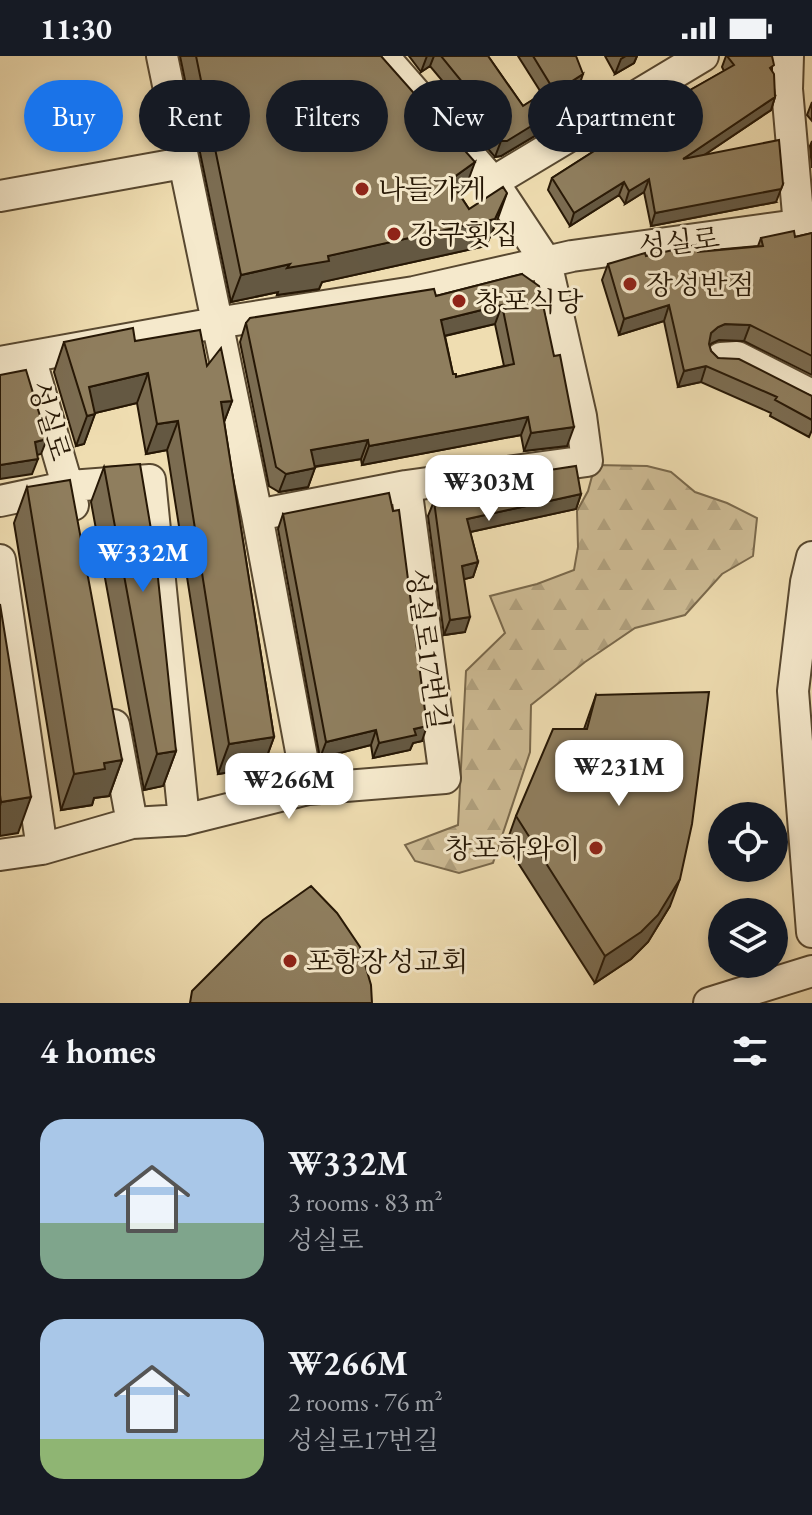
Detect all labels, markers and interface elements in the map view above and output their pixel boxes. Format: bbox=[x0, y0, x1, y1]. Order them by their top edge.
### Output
text: 11:30 bbox=[40, 9, 112, 48]
chip: Buy bbox=[24, 80, 123, 152]
chip: Rent bbox=[139, 80, 250, 152]
chip: Filters bbox=[266, 80, 388, 152]
chip: New bbox=[404, 80, 512, 152]
chip: Apartment bbox=[528, 80, 703, 152]
place label: 나들가게 bbox=[378, 171, 486, 207]
marker: 나들가게 bbox=[353, 180, 371, 198]
place label: 강구횟집 bbox=[410, 216, 518, 252]
street label: 성실로 bbox=[637, 219, 721, 265]
marker: 강구횟집 bbox=[385, 225, 403, 243]
place label: 장성반점 bbox=[646, 266, 754, 302]
marker: 장성반점 bbox=[621, 275, 639, 293]
place label: 창포식당 bbox=[475, 283, 583, 319]
marker: 창포식당 bbox=[450, 292, 468, 310]
street label: 성실로 bbox=[21, 377, 79, 465]
pin: ₩303M bbox=[433, 455, 545, 523]
text: ₩303M bbox=[443, 464, 535, 498]
pin: ₩332M bbox=[87, 526, 199, 594]
text: ₩332M bbox=[97, 535, 189, 569]
street label: 성실로17번길 bbox=[399, 566, 457, 732]
pin: ₩231M bbox=[563, 740, 675, 808]
text: ₩231M bbox=[573, 749, 665, 783]
pin: ₩266M bbox=[233, 753, 345, 821]
text: ₩266M bbox=[243, 762, 335, 796]
map controls bbox=[708, 802, 788, 978]
button: locate bbox=[708, 802, 788, 882]
place label: 창포하와이 bbox=[445, 830, 580, 866]
marker: 창포하와이 bbox=[587, 839, 605, 857]
button: layers bbox=[708, 898, 788, 978]
place label: 포항장성교회 bbox=[306, 943, 468, 979]
marker: 포항장성교회 bbox=[281, 952, 299, 970]
text: 4 homes bbox=[40, 1029, 156, 1073]
icon: filters bbox=[728, 1029, 772, 1073]
text: ₩332M bbox=[288, 1141, 408, 1185]
icon: home bbox=[104, 1151, 200, 1247]
text: 3 rooms · 83 m² bbox=[288, 1185, 443, 1219]
text: 성실로 bbox=[288, 1223, 363, 1257]
text: ₩266M bbox=[288, 1341, 408, 1385]
icon: home bbox=[104, 1351, 200, 1447]
text: 2 rooms · 76 m² bbox=[288, 1385, 443, 1419]
text: 성실로17번길 bbox=[288, 1423, 439, 1457]

